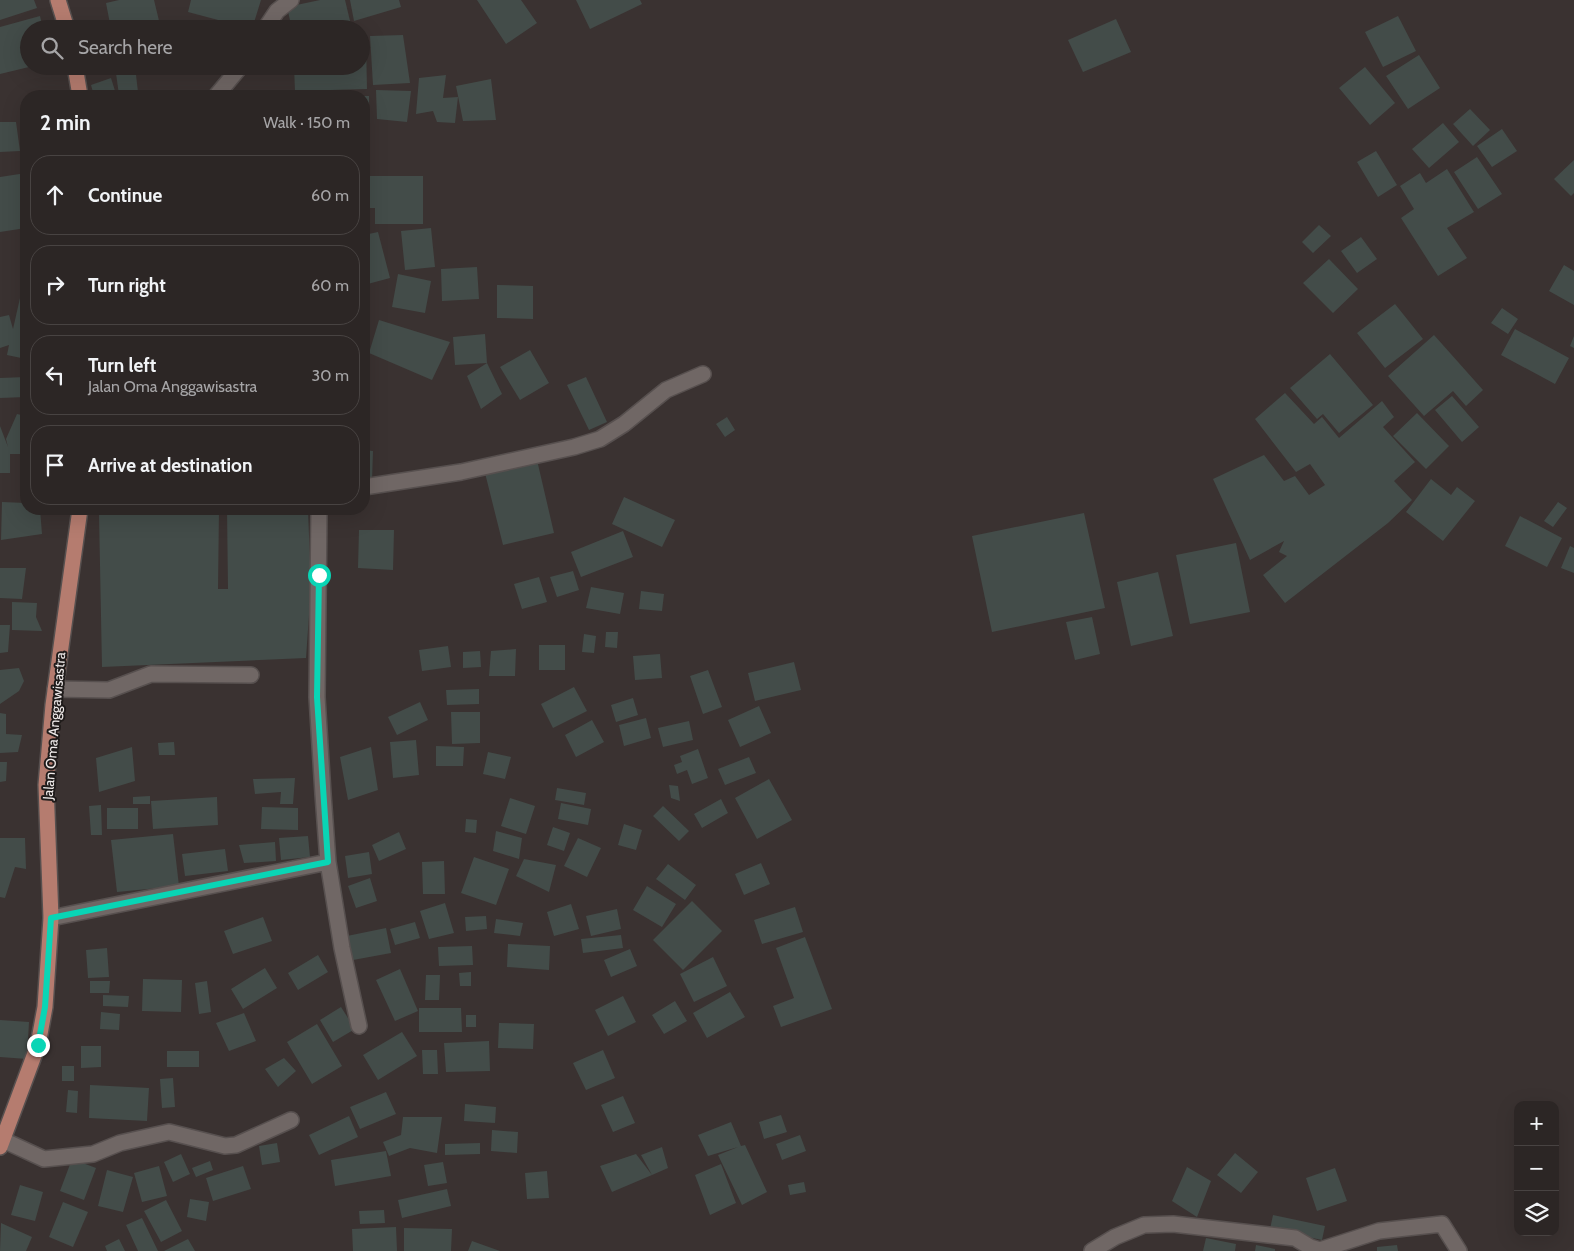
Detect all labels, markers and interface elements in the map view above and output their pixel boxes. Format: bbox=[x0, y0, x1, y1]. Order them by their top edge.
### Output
search box bbox=[20, 20, 370, 75]
icon: search bbox=[38, 34, 66, 62]
text: Search here bbox=[78, 36, 172, 59]
text: 2 min bbox=[40, 110, 91, 135]
text: Walk · 150 m bbox=[263, 113, 350, 132]
icon: ahead bbox=[41, 181, 69, 209]
text: Continue bbox=[88, 184, 162, 207]
text: 60 m bbox=[311, 186, 349, 205]
icon: right bbox=[41, 271, 69, 299]
text: Turn right bbox=[88, 274, 166, 297]
text: 60 m bbox=[311, 276, 349, 295]
text: Turn left bbox=[88, 354, 156, 377]
icon: left bbox=[41, 361, 69, 389]
text: 30 m bbox=[312, 366, 349, 385]
text: Jalan Oma Anggawisastra bbox=[88, 377, 257, 396]
icon: arrive bbox=[41, 451, 69, 479]
text: Arrive at destination bbox=[88, 454, 252, 477]
route start bbox=[308, 564, 331, 587]
street label: Jalan Oma Anggawisastra bbox=[38, 651, 69, 802]
route end bbox=[27, 1034, 50, 1057]
map controls bbox=[1514, 1101, 1559, 1236]
button: + bbox=[1514, 1101, 1559, 1146]
button: − bbox=[1514, 1146, 1559, 1191]
button: layers bbox=[1514, 1191, 1559, 1236]

